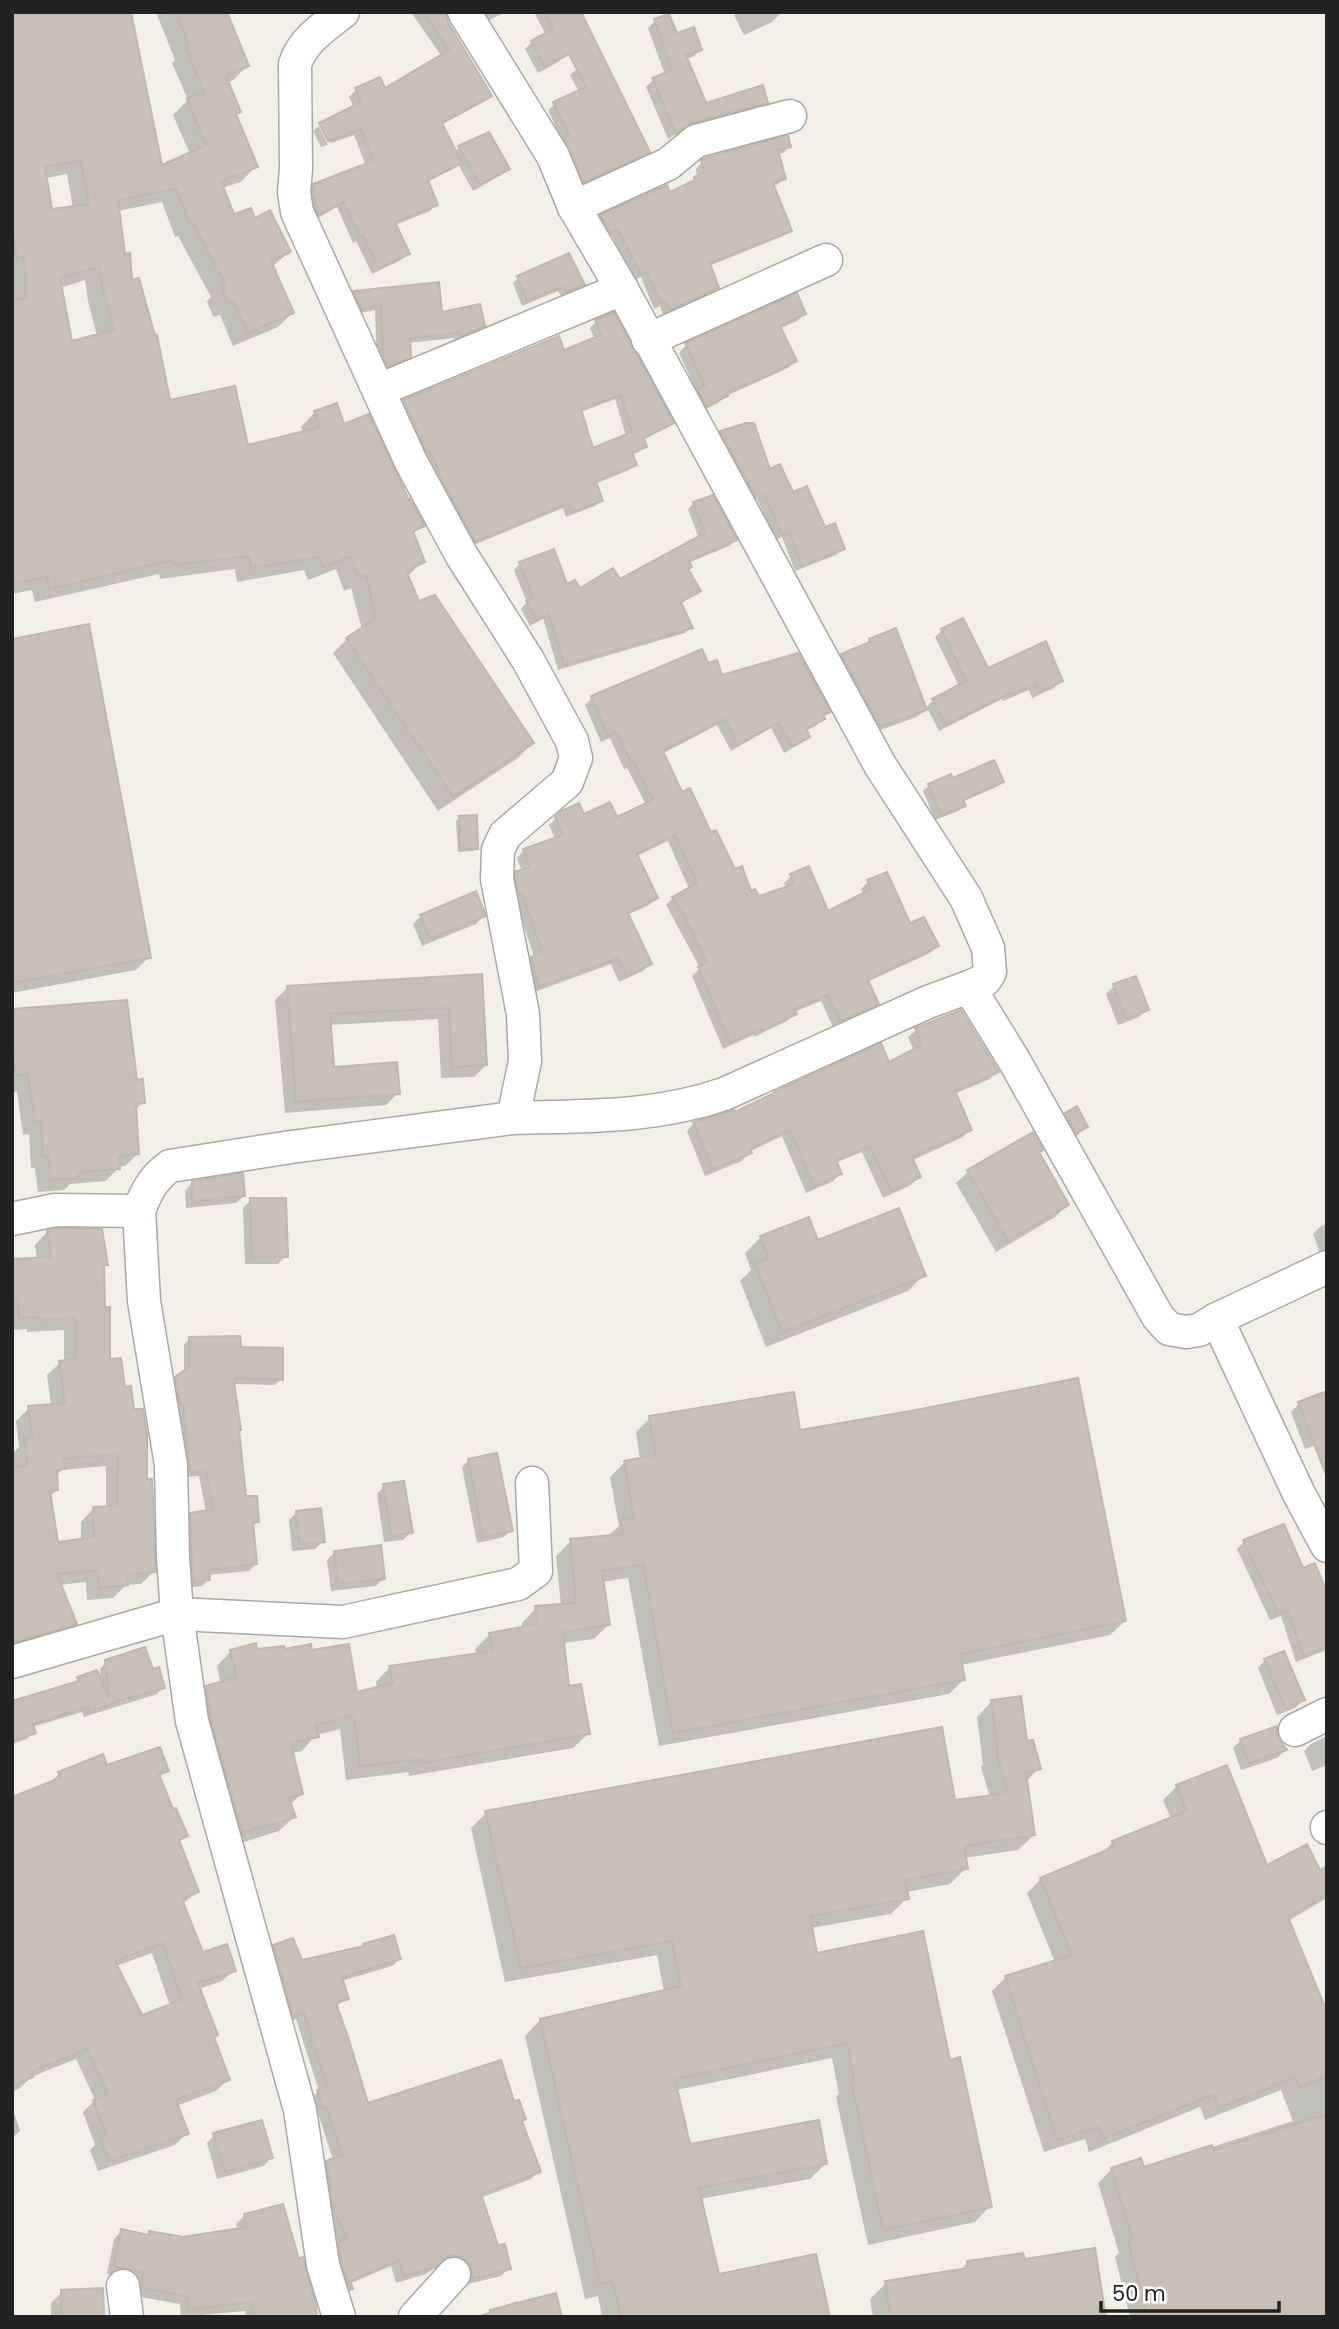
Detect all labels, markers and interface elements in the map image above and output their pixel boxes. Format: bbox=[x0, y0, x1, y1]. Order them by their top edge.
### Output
scale bar bbox=[1101, 2270, 1280, 2314]
text: 50 m bbox=[1112, 2279, 1166, 2308]

